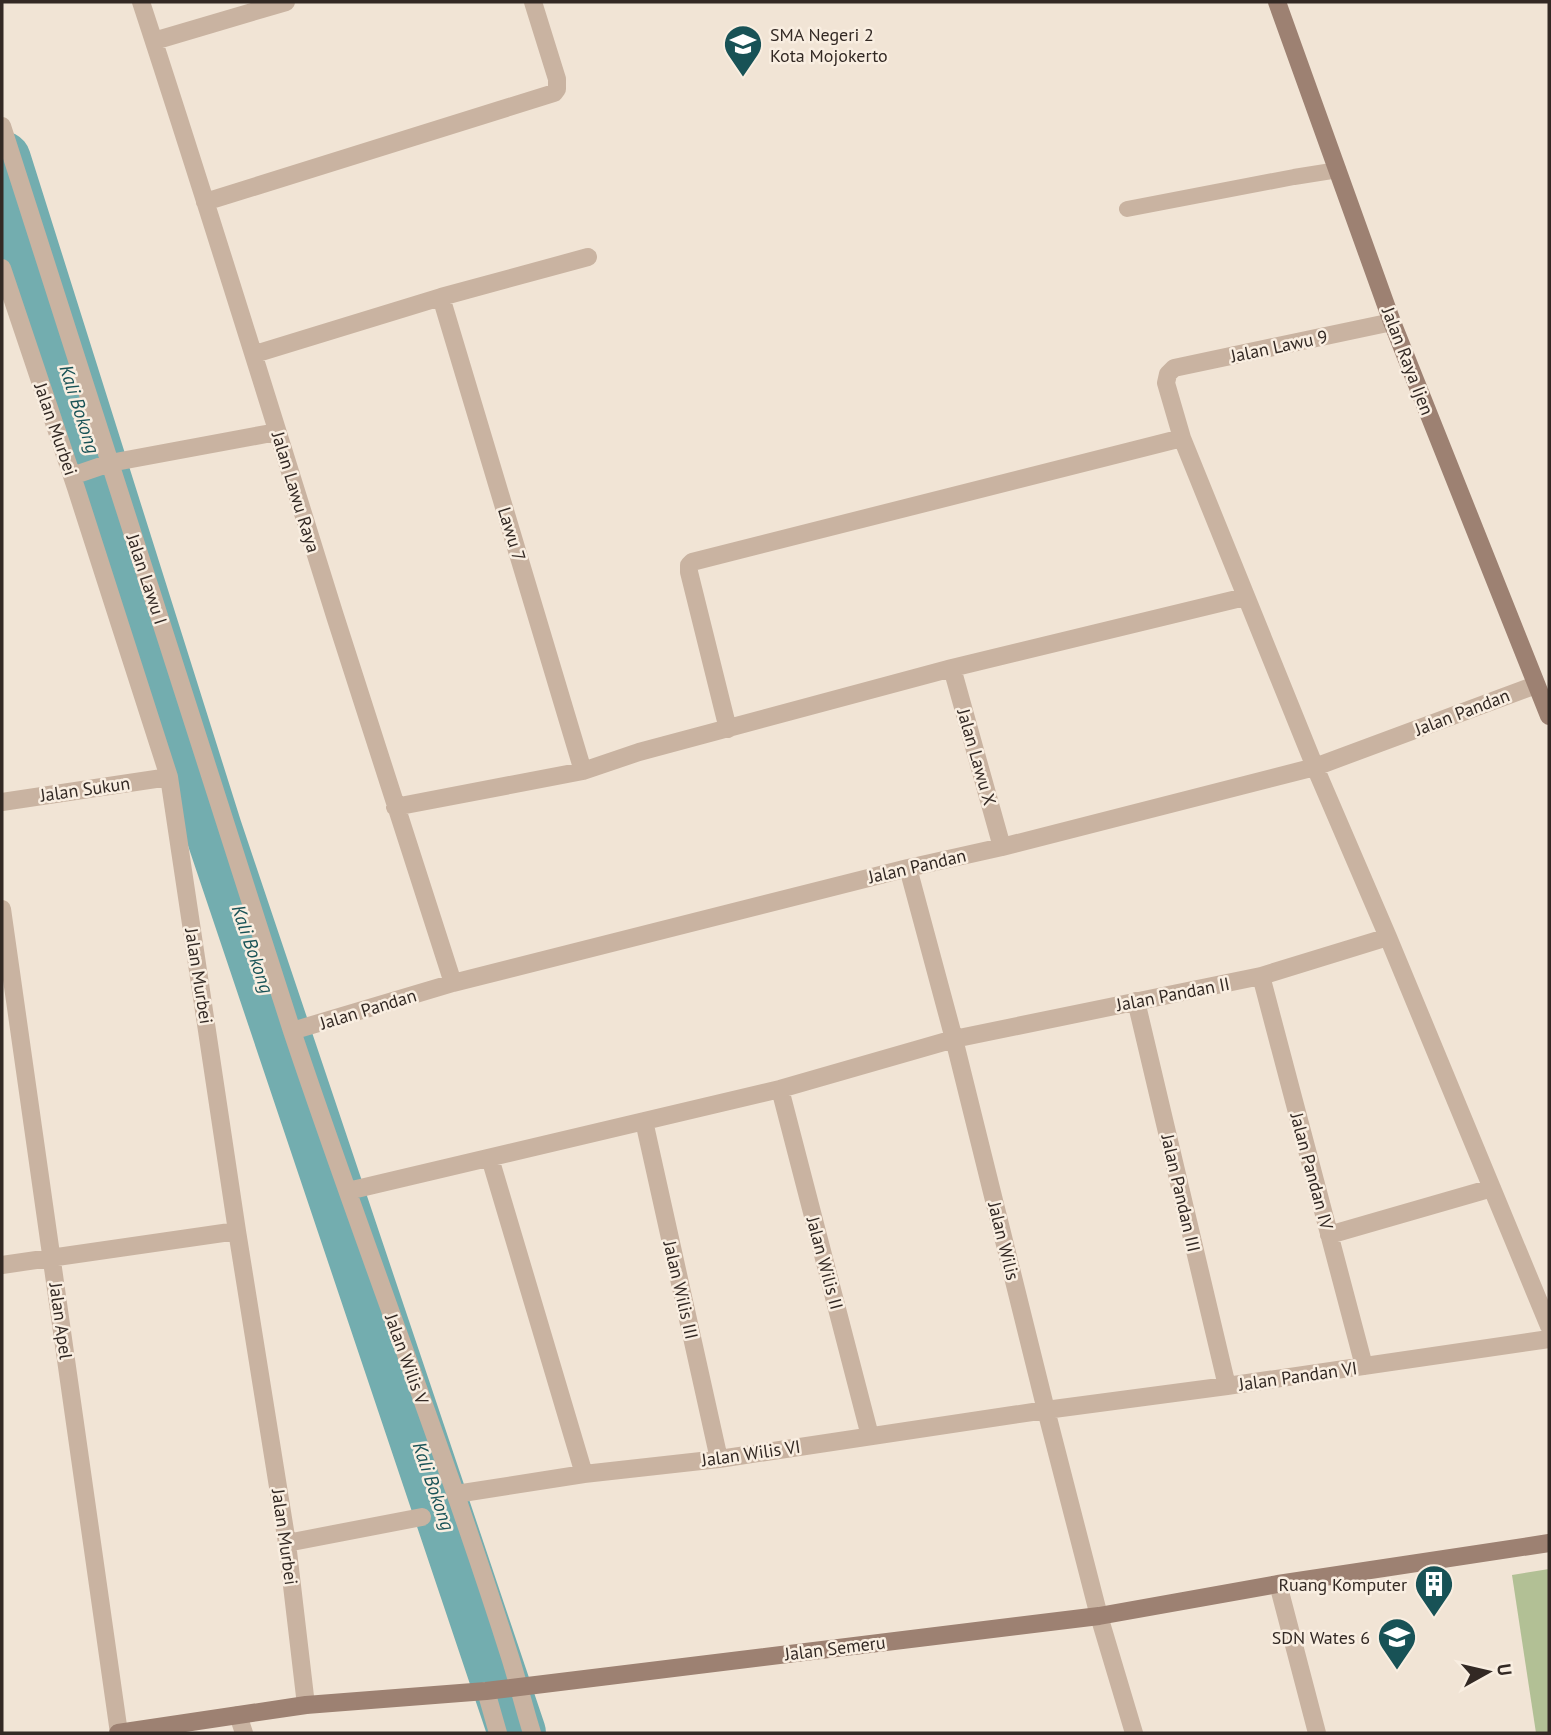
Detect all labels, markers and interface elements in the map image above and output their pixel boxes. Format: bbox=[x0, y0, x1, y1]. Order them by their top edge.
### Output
school or university icon: SMA Negeri 2 Kota Mojokerto bbox=[722, 23, 764, 78]
place label: SMA Negeri 2 Kota Mojokerto bbox=[770, 23, 888, 67]
street label: Jalan Raya Ijen bbox=[1377, 303, 1439, 418]
street label: Jalan Lawu 9 bbox=[1227, 325, 1330, 368]
water label: Kali Bokong bbox=[54, 362, 106, 457]
street label: Jalan Murbei bbox=[29, 379, 83, 478]
street label: Jalan Lawu Raya bbox=[266, 428, 325, 555]
street label: Lawu 7 bbox=[493, 504, 531, 564]
street label: Jalan Lawu I bbox=[121, 530, 172, 627]
street label: Jalan Pandan bbox=[1410, 683, 1513, 741]
street label: Jalan Lawu X bbox=[952, 705, 1002, 808]
street label: Jalan Sukun bbox=[38, 771, 131, 807]
street label: Jalan Pandan bbox=[865, 844, 968, 889]
water label: Kali Bokong bbox=[227, 902, 279, 997]
street label: Jalan Murbei bbox=[180, 925, 218, 1026]
street label: Jalan Pandan II bbox=[1113, 972, 1232, 1016]
street label: Jalan Pandan bbox=[316, 983, 419, 1035]
street label: Jalan Pandan IV bbox=[1285, 1109, 1339, 1233]
street label: Jalan Pandan III bbox=[1156, 1131, 1206, 1254]
street label: Jalan Wilis bbox=[983, 1198, 1025, 1283]
street label: Jalan Wilis II bbox=[801, 1213, 848, 1312]
street label: Jalan Wilis III bbox=[658, 1237, 704, 1342]
street label: Jalan Apel bbox=[44, 1280, 78, 1362]
street label: Jalan Wilis V bbox=[380, 1310, 434, 1408]
street label: Jalan Pandan VI bbox=[1236, 1356, 1359, 1396]
street label: Jalan Wilis VI bbox=[699, 1435, 802, 1471]
water label: Kali Bokong bbox=[408, 1439, 460, 1534]
street label: Jalan Murbei bbox=[267, 1487, 303, 1587]
building icon: Ruang Komputer bbox=[1413, 1563, 1455, 1618]
place label: Ruang Komputer bbox=[1279, 1573, 1407, 1596]
school or university icon: SDN Wates 6 bbox=[1376, 1616, 1418, 1671]
place label: SDN Wates 6 bbox=[1272, 1626, 1370, 1649]
street label: Jalan Semeru bbox=[782, 1630, 887, 1666]
north arrow bbox=[1453, 1637, 1523, 1707]
text: U bbox=[1492, 1662, 1518, 1677]

